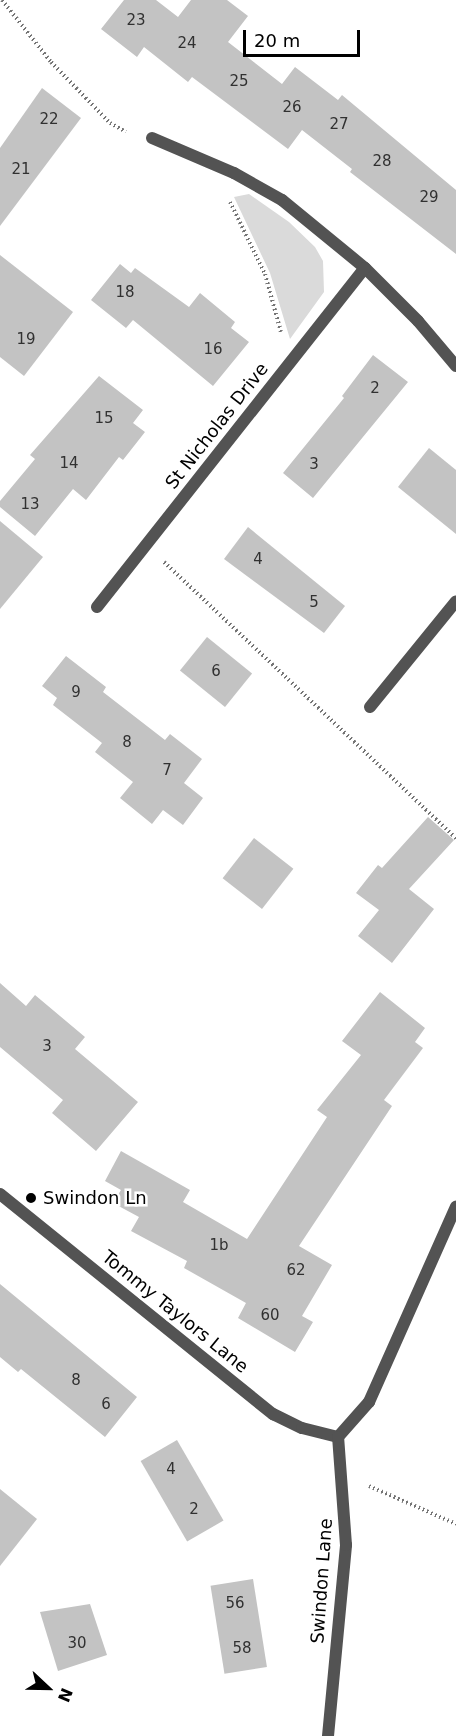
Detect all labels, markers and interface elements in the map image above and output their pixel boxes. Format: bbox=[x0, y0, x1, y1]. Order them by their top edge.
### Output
house number: 23 bbox=[126, 12, 146, 30]
scale bar bbox=[246, 18, 363, 56]
text: 20 m bbox=[254, 30, 300, 51]
house number: 24 bbox=[177, 35, 197, 53]
house number: 25 bbox=[229, 73, 249, 91]
house number: 26 bbox=[282, 99, 302, 117]
house number: 22 bbox=[39, 111, 59, 129]
house number: 27 bbox=[329, 116, 349, 134]
house number: 28 bbox=[372, 153, 392, 171]
house number: 21 bbox=[11, 161, 31, 179]
house number: 29 bbox=[419, 189, 439, 207]
house number: 18 bbox=[115, 284, 135, 302]
house number: 19 bbox=[16, 331, 36, 349]
house number: 16 bbox=[203, 341, 223, 359]
street label: St Nicholas Drive bbox=[161, 359, 273, 493]
house number: 2 bbox=[370, 380, 380, 398]
house number: 15 bbox=[94, 410, 114, 428]
house number: 14 bbox=[59, 455, 79, 473]
house number: 3 bbox=[309, 456, 319, 474]
house number: 13 bbox=[20, 496, 40, 514]
house number: 4 bbox=[253, 551, 263, 569]
house number: 5 bbox=[309, 594, 319, 612]
house number: 6 bbox=[211, 663, 221, 681]
house number: 9 bbox=[71, 684, 81, 702]
house number: 8 bbox=[122, 734, 132, 752]
house number: 7 bbox=[162, 762, 172, 780]
house number: 3 bbox=[42, 1038, 52, 1056]
place label: Swindon Ln bbox=[43, 1187, 147, 1209]
marker: Swindon Ln bbox=[24, 1191, 38, 1205]
house number: 1b bbox=[209, 1237, 229, 1255]
street label: Tommy Taylors Lane bbox=[97, 1246, 253, 1378]
house number: 62 bbox=[286, 1262, 306, 1280]
house number: 60 bbox=[260, 1307, 280, 1325]
house number: 8 bbox=[71, 1372, 81, 1390]
house number: 6 bbox=[101, 1396, 111, 1414]
house number: 4 bbox=[166, 1461, 176, 1479]
house number: 2 bbox=[189, 1501, 199, 1519]
street label: Swindon Lane bbox=[307, 1518, 337, 1644]
house number: 56 bbox=[225, 1595, 245, 1613]
house number: 30 bbox=[67, 1635, 87, 1653]
house number: 58 bbox=[232, 1640, 252, 1658]
north arrow bbox=[18, 1658, 78, 1718]
text: N bbox=[54, 1685, 76, 1705]

